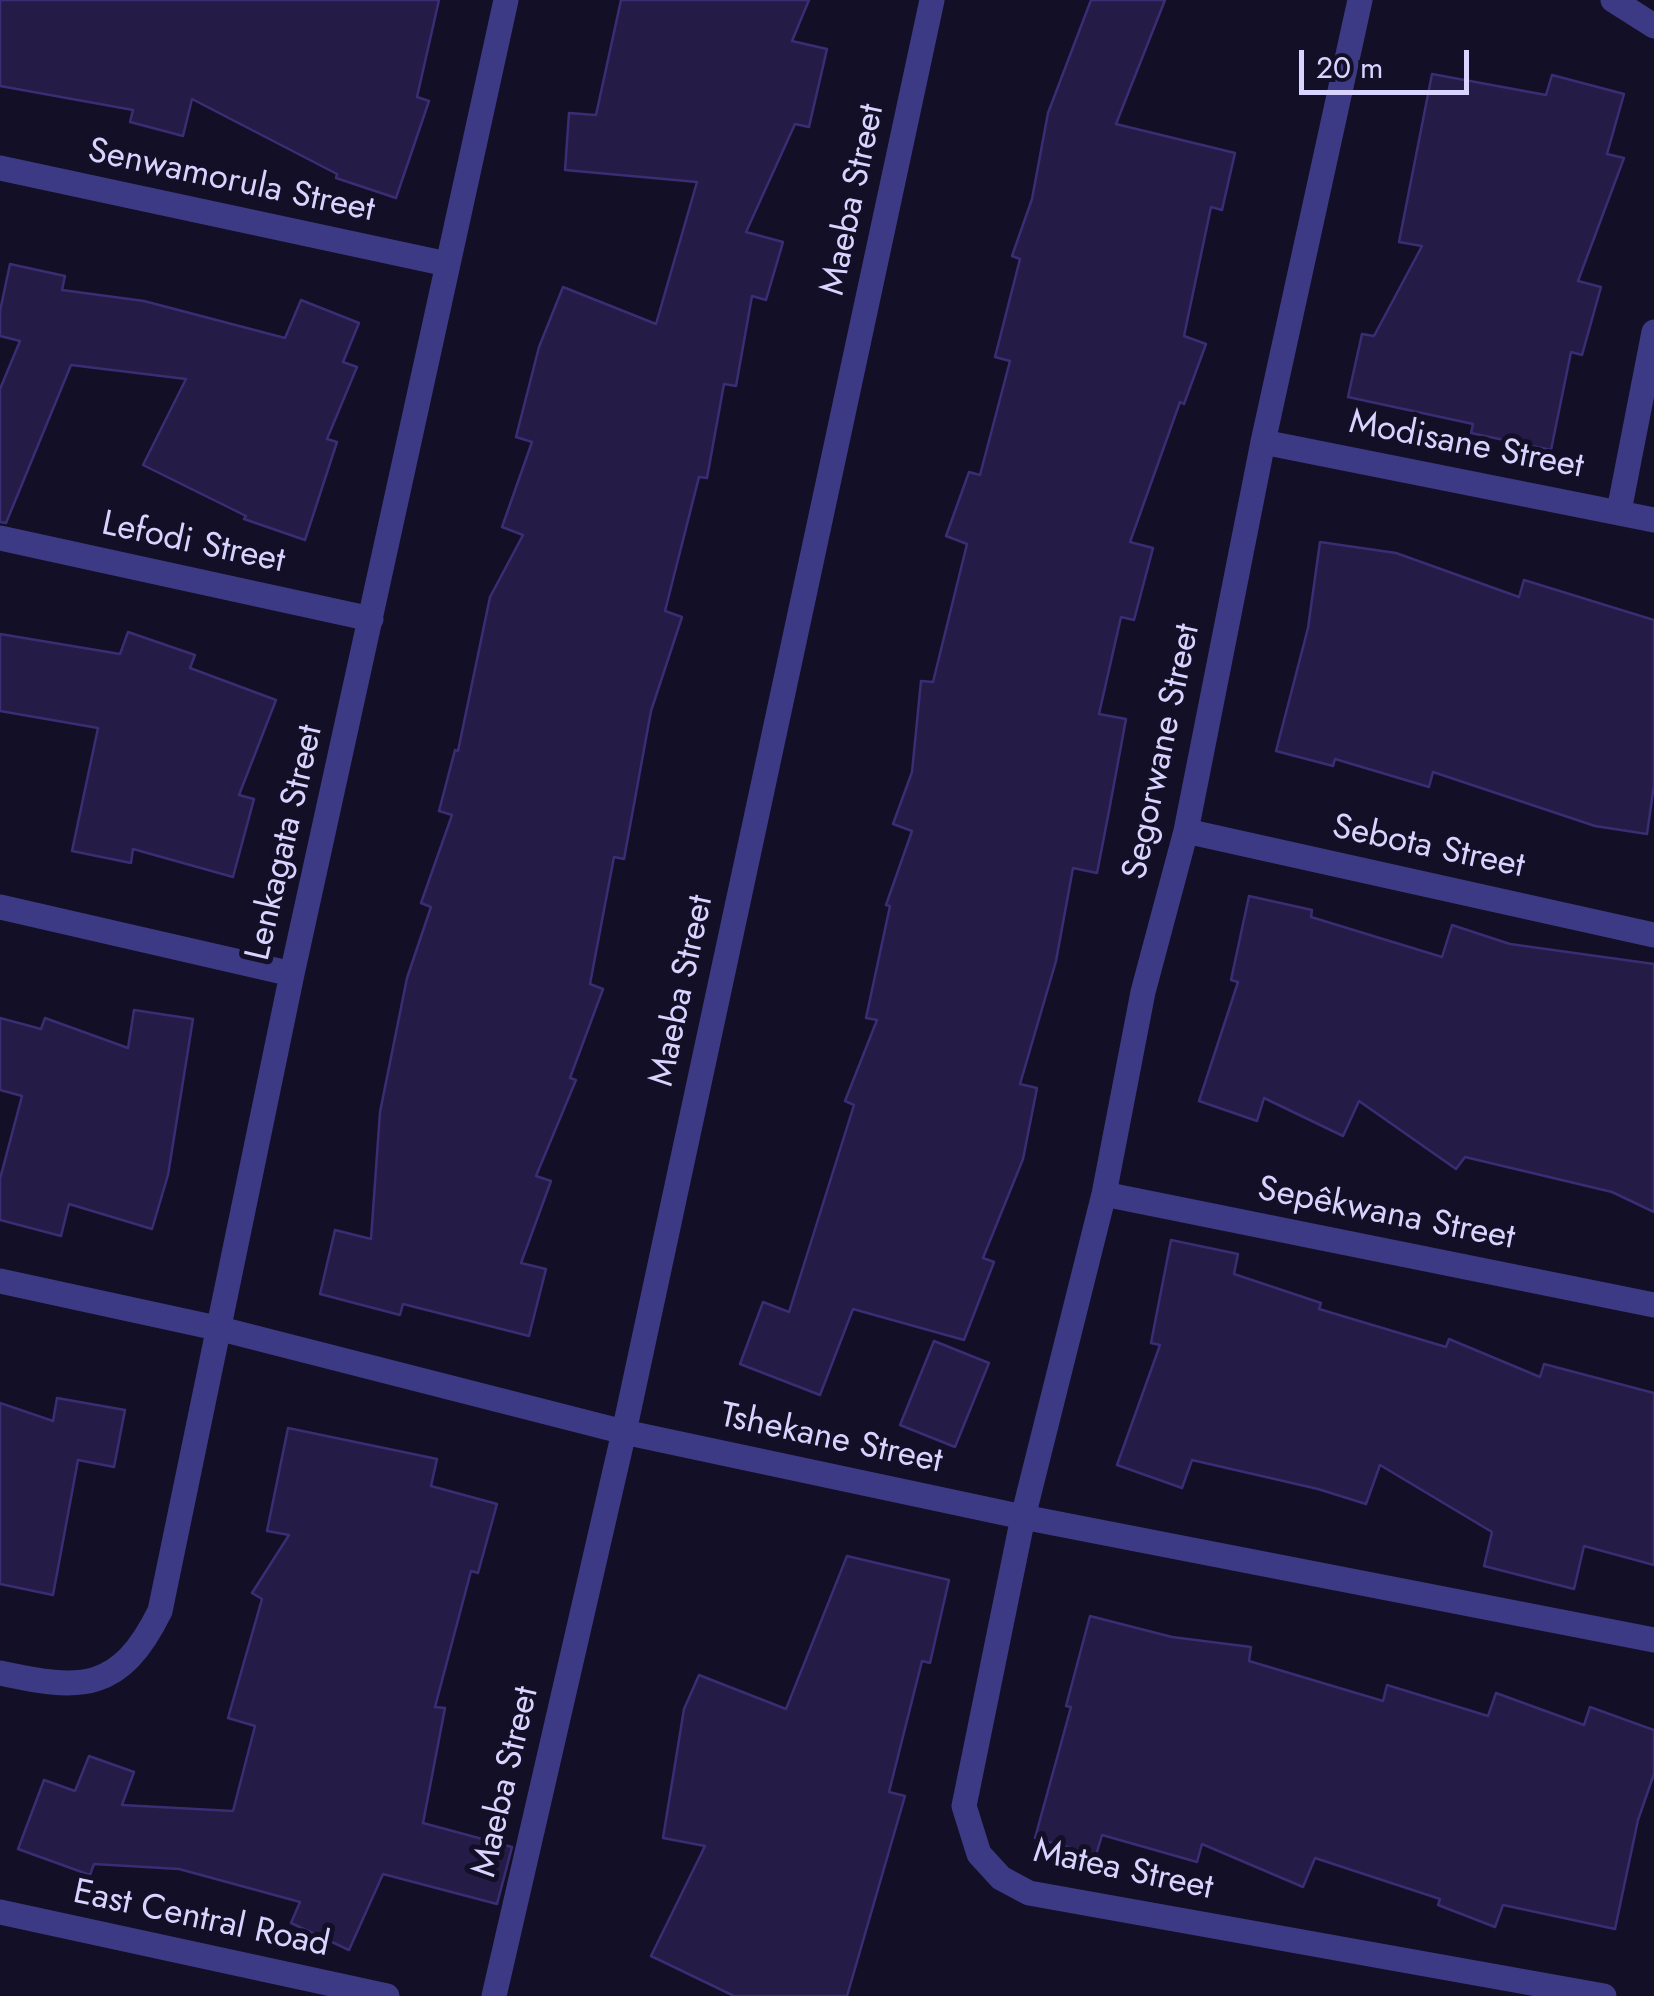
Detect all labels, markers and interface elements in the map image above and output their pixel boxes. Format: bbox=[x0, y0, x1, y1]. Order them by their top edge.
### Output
scale bar bbox=[1304, 30, 1474, 92]
text: 20 m bbox=[1316, 46, 1383, 89]
street label: Maeba Street bbox=[813, 101, 895, 299]
street label: Senwamorula Street bbox=[84, 131, 378, 233]
street label: Modisane Street bbox=[1345, 403, 1587, 489]
street label: Lefodi Street bbox=[98, 504, 288, 584]
street label: Segorwane Street bbox=[1115, 620, 1211, 884]
street label: Lenkagata Street bbox=[238, 721, 334, 965]
street label: Sebota Street bbox=[1328, 807, 1528, 889]
street label: Maeba Street bbox=[642, 892, 724, 1090]
street label: Sepêkwana Street bbox=[1254, 1169, 1518, 1261]
street label: Tshekane Street bbox=[716, 1396, 946, 1484]
street label: Maeba Street bbox=[465, 1683, 549, 1881]
street label: Matea Street bbox=[1029, 1831, 1217, 1911]
street label: East Central Road bbox=[69, 1872, 333, 1968]

